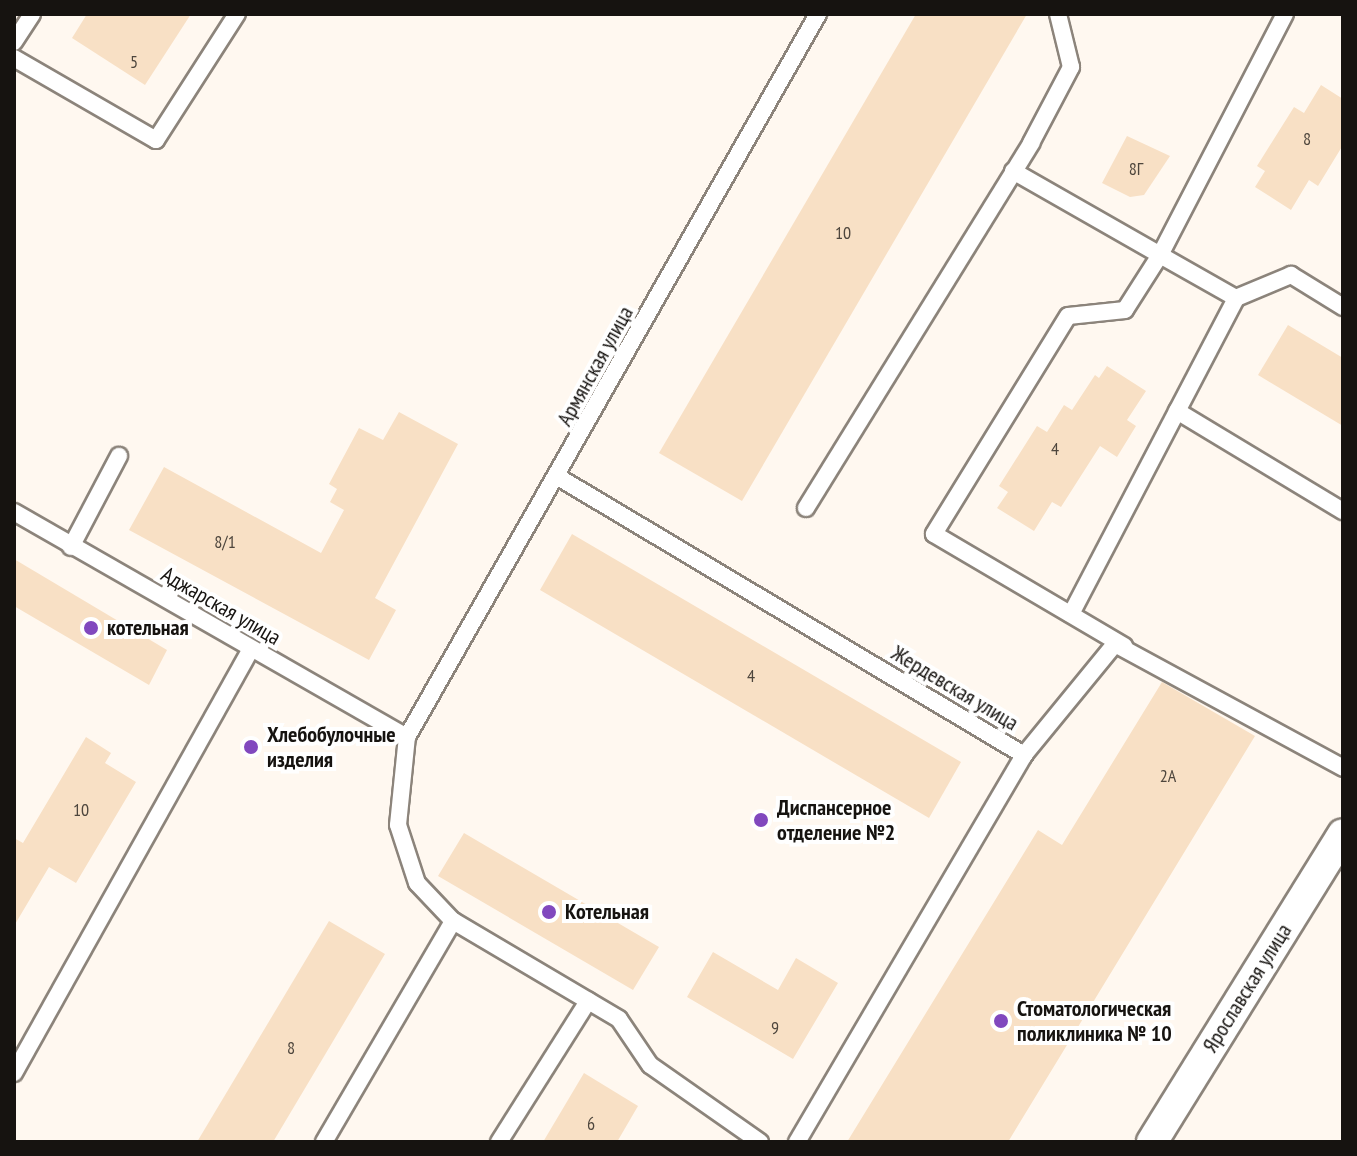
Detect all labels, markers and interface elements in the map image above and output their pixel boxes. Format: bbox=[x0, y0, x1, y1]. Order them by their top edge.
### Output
house number: 5 bbox=[130, 51, 138, 73]
house number: 8 bbox=[1303, 128, 1311, 150]
house number: 8Г bbox=[1129, 158, 1143, 180]
house number: 10 bbox=[835, 222, 851, 244]
street label: Армянская улица bbox=[551, 301, 639, 431]
house number: 4 bbox=[1051, 438, 1059, 460]
house number: 8/1 bbox=[214, 531, 236, 553]
street label: Аджарская улица bbox=[157, 561, 285, 651]
place label: котельная bbox=[107, 615, 189, 641]
marker: котельная bbox=[82, 619, 100, 637]
street label: Жердевская улица bbox=[887, 640, 1023, 736]
house number: 4 bbox=[747, 665, 755, 687]
place label: Хлебобулочные изделия bbox=[267, 721, 396, 772]
marker: Хлебобулочные изделия bbox=[242, 738, 260, 756]
house number: 2А bbox=[1160, 765, 1176, 787]
place label: Диспансерное отделение №2 bbox=[777, 794, 895, 846]
house number: 10 bbox=[73, 799, 89, 821]
marker: Диспансерное отделение №2 bbox=[752, 811, 770, 829]
place label: Котельная bbox=[565, 899, 649, 925]
marker: Котельная bbox=[540, 903, 558, 921]
street label: Ярославская улица bbox=[1197, 919, 1297, 1057]
place label: Стоматологическая поликлиника № 10 bbox=[1017, 995, 1172, 1046]
marker: Стоматологическая поликлиника № 10 bbox=[992, 1012, 1010, 1030]
house number: 9 bbox=[771, 1017, 779, 1039]
house number: 8 bbox=[287, 1037, 295, 1059]
house number: 6 bbox=[587, 1113, 595, 1135]

